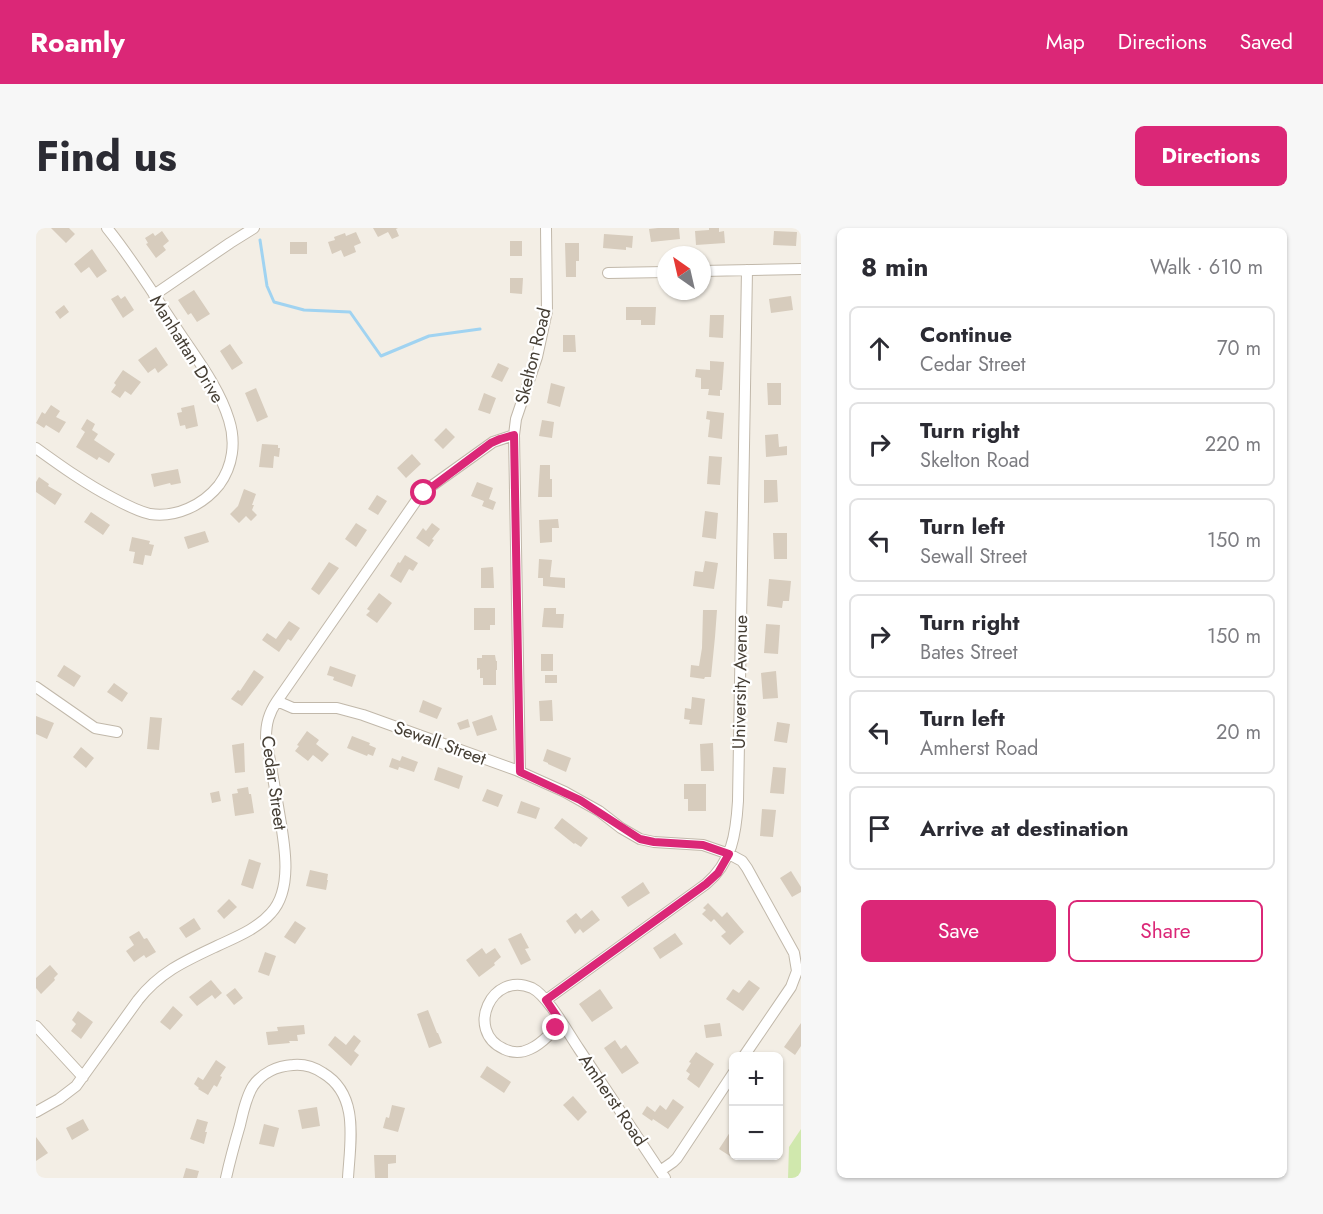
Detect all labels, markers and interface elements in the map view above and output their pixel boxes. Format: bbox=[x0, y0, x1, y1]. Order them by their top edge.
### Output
text: Roamly bbox=[30, 22, 125, 63]
text: Map bbox=[1046, 27, 1085, 57]
text: Directions bbox=[1118, 27, 1207, 57]
text: Saved bbox=[1240, 27, 1293, 57]
text: Find us bbox=[36, 126, 177, 187]
button: Directions bbox=[1135, 126, 1287, 186]
north arrow bbox=[657, 246, 711, 300]
text: 8 min bbox=[861, 248, 929, 286]
text: Walk · 610 m bbox=[1150, 253, 1263, 282]
street label: Manhattan Drive bbox=[143, 290, 231, 408]
street label: Skelton Road bbox=[508, 305, 558, 407]
text: Continue bbox=[920, 318, 1012, 350]
icon: ahead bbox=[863, 332, 896, 365]
text: 70 m bbox=[1217, 334, 1261, 363]
text: Cedar Street bbox=[920, 350, 1026, 379]
text: Turn right bbox=[920, 414, 1020, 446]
icon: right bbox=[863, 428, 896, 461]
text: 220 m bbox=[1205, 430, 1261, 459]
text: Skelton Road bbox=[920, 446, 1030, 475]
route start bbox=[410, 479, 436, 505]
text: Turn left bbox=[920, 510, 1005, 542]
icon: left bbox=[863, 524, 896, 557]
text: 150 m bbox=[1207, 526, 1261, 555]
text: Sewall Street bbox=[920, 542, 1027, 571]
text: Turn right bbox=[920, 606, 1020, 638]
street label: University Avenue bbox=[726, 615, 754, 749]
icon: right bbox=[863, 620, 896, 653]
text: 150 m bbox=[1207, 622, 1261, 651]
text: Bates Street bbox=[920, 638, 1018, 667]
text: Turn left bbox=[920, 702, 1005, 734]
street label: Sewall Street bbox=[390, 714, 490, 772]
icon: left bbox=[863, 716, 896, 749]
text: 20 m bbox=[1216, 718, 1261, 747]
street label: Cedar Street bbox=[255, 734, 294, 833]
text: Amherst Road bbox=[920, 734, 1038, 763]
icon: arrive bbox=[863, 812, 896, 845]
text: Arrive at destination bbox=[920, 812, 1129, 844]
button: Save bbox=[861, 900, 1056, 962]
button: Share bbox=[1068, 900, 1263, 962]
route end bbox=[542, 1014, 568, 1040]
street label: Amherst Road bbox=[572, 1049, 654, 1151]
map controls bbox=[729, 1052, 783, 1160]
button: + bbox=[729, 1052, 783, 1106]
button: − bbox=[729, 1106, 783, 1160]

